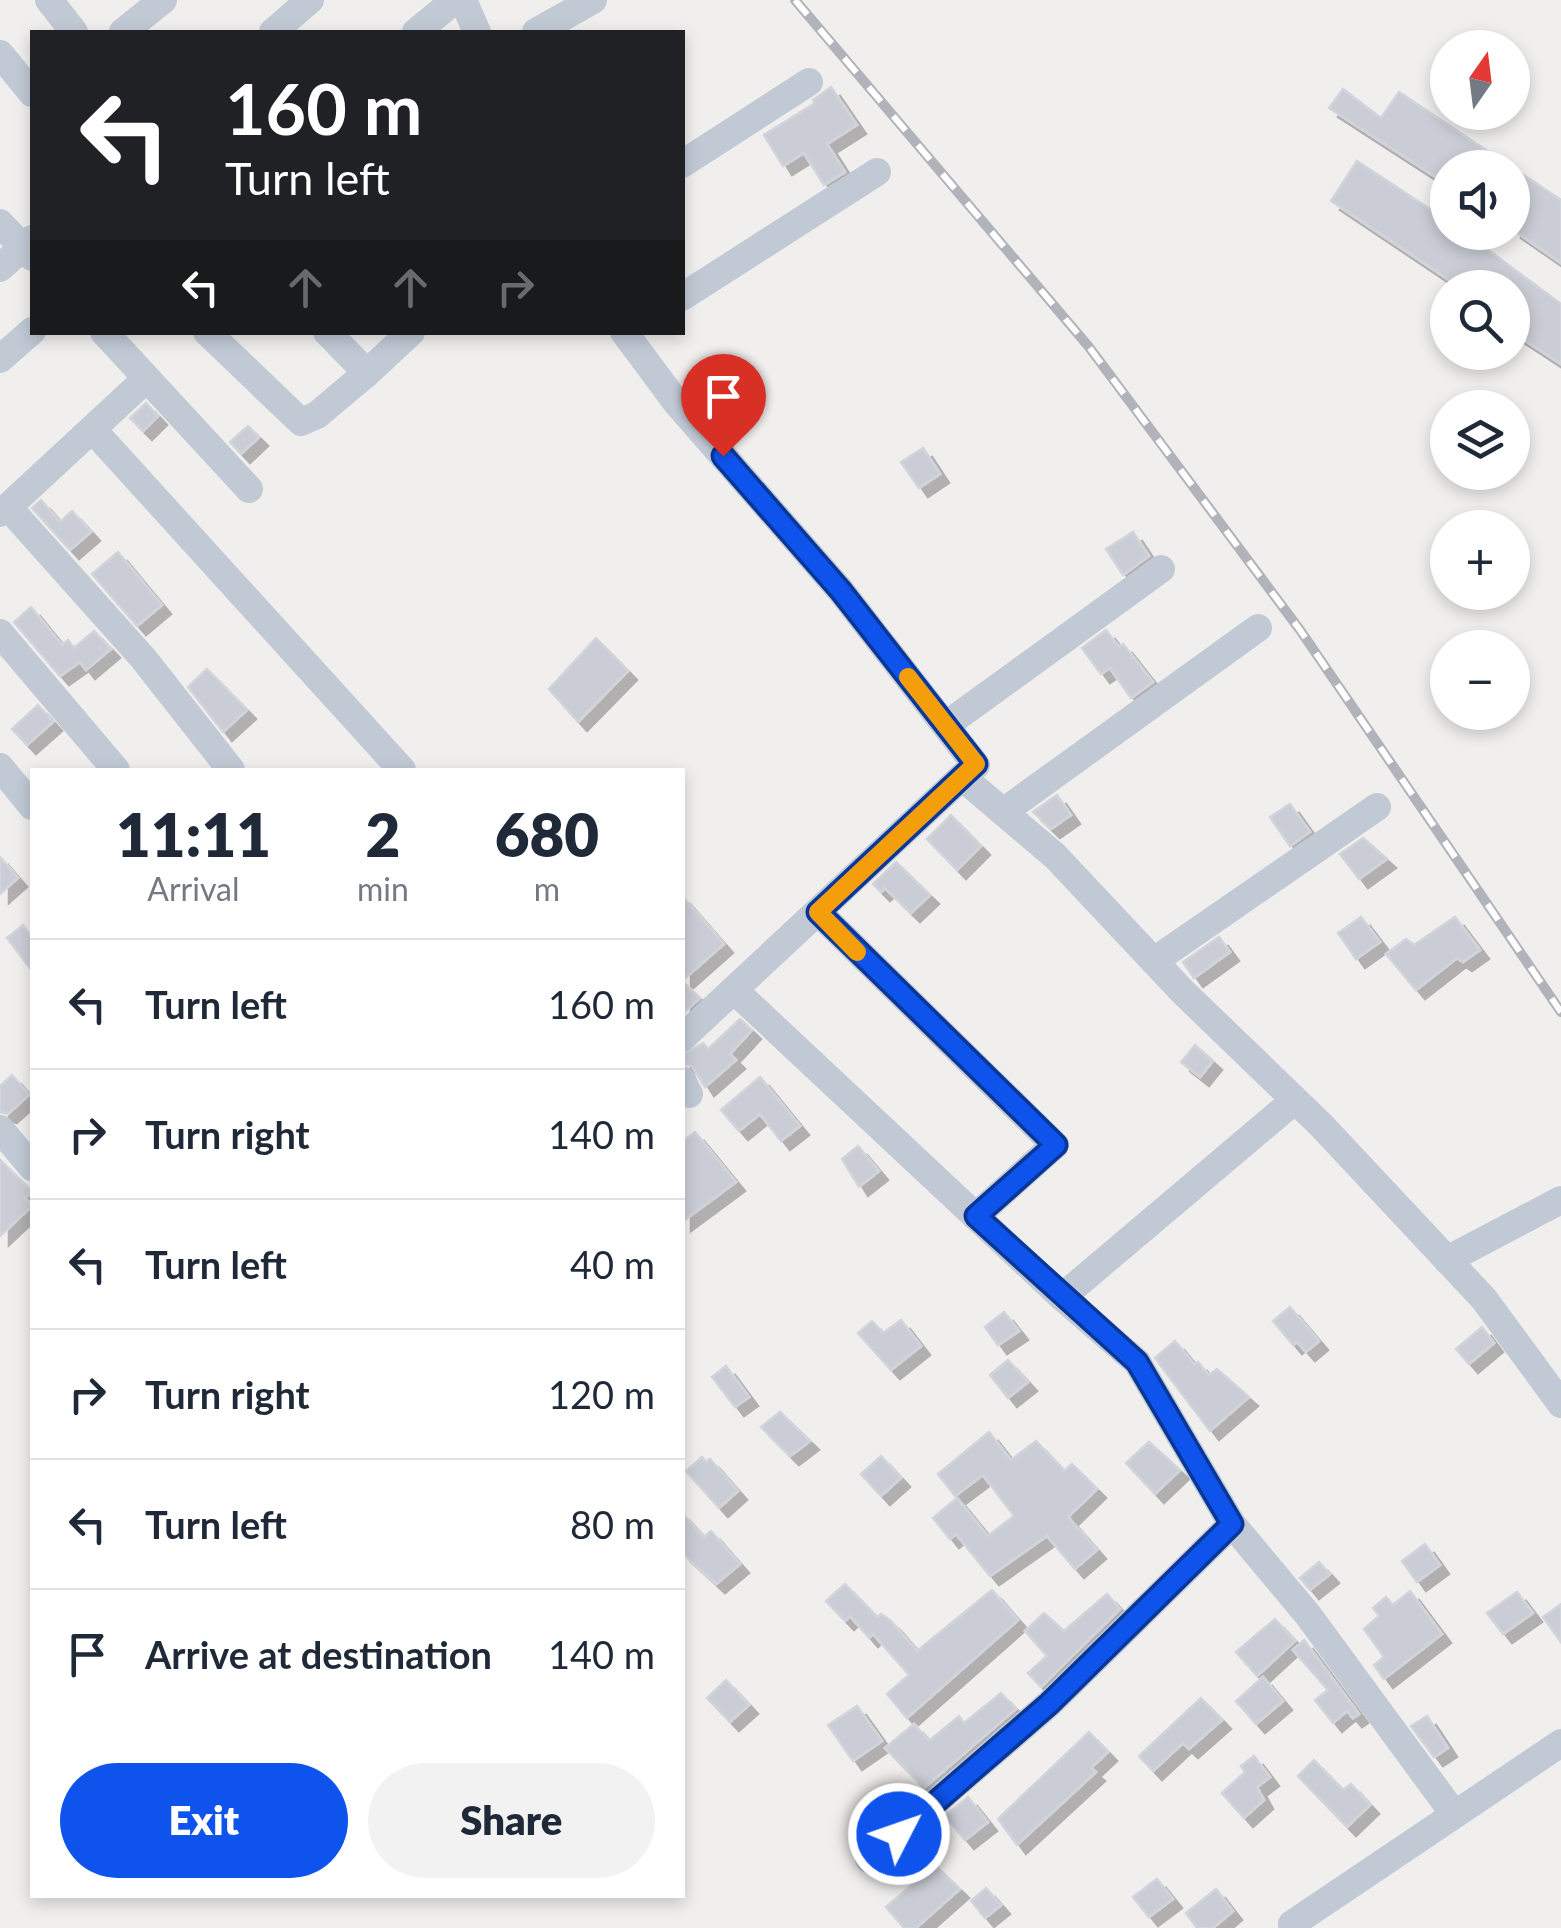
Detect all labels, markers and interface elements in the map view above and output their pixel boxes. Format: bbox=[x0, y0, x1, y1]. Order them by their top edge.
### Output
north arrow bbox=[1430, 30, 1530, 130]
map controls bbox=[1430, 30, 1530, 730]
text: 160 m bbox=[225, 66, 422, 150]
icon: left bbox=[60, 70, 190, 200]
button: sound bbox=[1430, 150, 1530, 250]
text: Turn left bbox=[225, 151, 390, 205]
icon: left bbox=[173, 260, 228, 315]
icon: ahead bbox=[278, 260, 333, 315]
icon: ahead bbox=[383, 260, 438, 315]
icon: right bbox=[488, 260, 543, 315]
button: search bbox=[1430, 270, 1530, 370]
pin bbox=[681, 354, 766, 457]
icon: arrive bbox=[696, 369, 751, 424]
button: layers bbox=[1430, 390, 1530, 490]
button: + bbox=[1430, 510, 1530, 610]
button: − bbox=[1430, 630, 1530, 730]
text: 11:11 bbox=[116, 798, 271, 870]
text: 2 bbox=[365, 798, 400, 870]
text: 680 bbox=[495, 798, 599, 870]
text: Arrival bbox=[147, 869, 240, 908]
text: min bbox=[357, 869, 409, 908]
text: m bbox=[534, 869, 560, 908]
icon: left bbox=[60, 977, 115, 1032]
text: Turn left bbox=[145, 981, 287, 1027]
text: 160 m bbox=[548, 981, 655, 1027]
icon: right bbox=[60, 1107, 115, 1162]
text: Turn right bbox=[145, 1111, 310, 1157]
text: 140 m bbox=[548, 1111, 655, 1157]
icon: left bbox=[60, 1237, 115, 1292]
text: Turn left bbox=[145, 1241, 287, 1287]
text: 40 m bbox=[570, 1241, 655, 1287]
icon: right bbox=[60, 1367, 115, 1422]
text: Turn right bbox=[145, 1371, 310, 1417]
text: 120 m bbox=[548, 1371, 655, 1417]
icon: left bbox=[60, 1497, 115, 1552]
text: Turn left bbox=[145, 1501, 287, 1547]
text: 80 m bbox=[570, 1501, 655, 1547]
icon: arrive bbox=[60, 1627, 115, 1682]
text: Arrive at destination bbox=[145, 1631, 492, 1677]
text: 140 m bbox=[548, 1631, 655, 1677]
button: Exit bbox=[60, 1763, 348, 1878]
button: Share bbox=[368, 1763, 655, 1878]
position arrow bbox=[847, 1782, 951, 1886]

